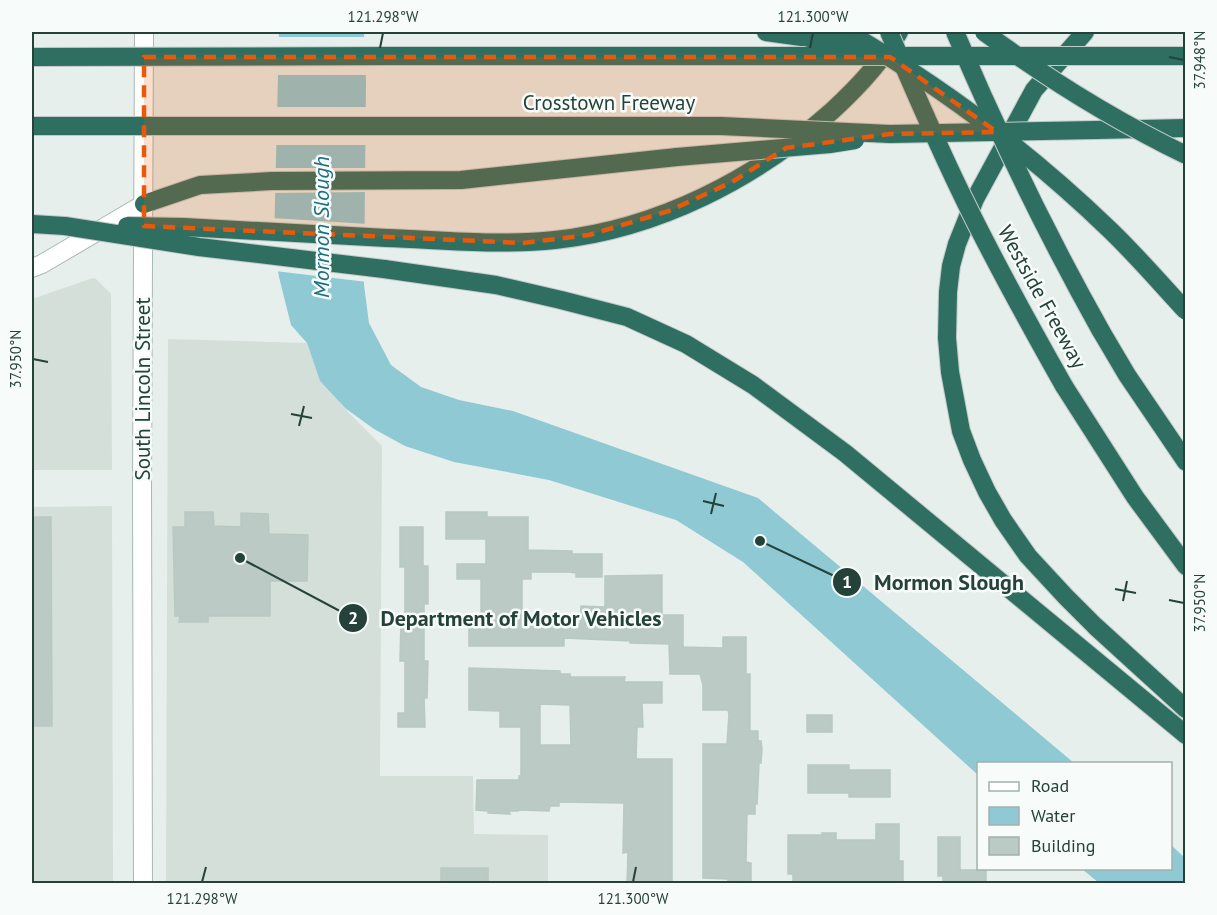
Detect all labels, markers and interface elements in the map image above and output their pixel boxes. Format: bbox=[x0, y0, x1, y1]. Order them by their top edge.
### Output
text: 121.298°W bbox=[347, 7, 419, 26]
text: 121.300°W bbox=[777, 7, 849, 26]
text: 37.948°N bbox=[1190, 31, 1209, 89]
street label: Crosstown Freeway bbox=[523, 89, 696, 116]
water label: Mormon Slough bbox=[307, 156, 335, 298]
street label: Westside Freeway bbox=[992, 220, 1093, 373]
street label: South Lincoln Street bbox=[129, 297, 156, 481]
text: 37.950°N bbox=[6, 330, 25, 388]
callout: Mormon Slough bbox=[832, 562, 1036, 602]
text: Mormon Slough bbox=[874, 568, 1024, 596]
text: 1 bbox=[842, 570, 852, 593]
text: 37.950°N bbox=[1190, 574, 1209, 632]
callout: Department of Motor Vehicles bbox=[338, 598, 674, 638]
text: Department of Motor Vehicles bbox=[380, 604, 662, 632]
text: 2 bbox=[348, 606, 358, 629]
legend bbox=[977, 762, 1172, 870]
text: Road bbox=[1031, 774, 1069, 797]
text: Water bbox=[1031, 804, 1075, 827]
text: Building bbox=[1031, 834, 1095, 857]
text: 121.298°W bbox=[166, 889, 238, 908]
text: 121.300°W bbox=[597, 889, 669, 908]

